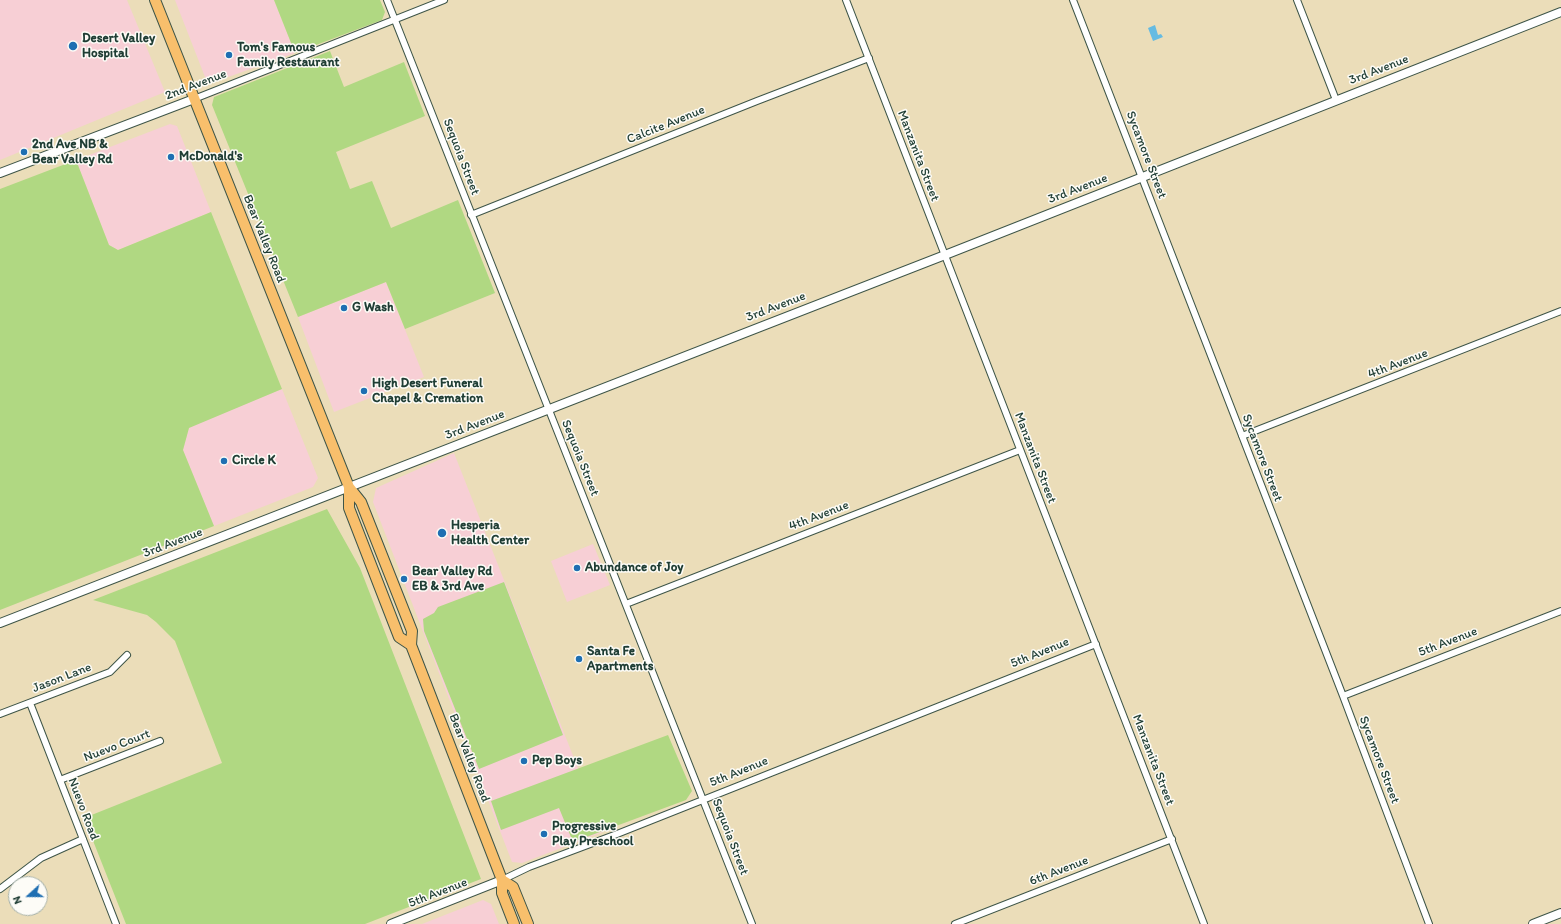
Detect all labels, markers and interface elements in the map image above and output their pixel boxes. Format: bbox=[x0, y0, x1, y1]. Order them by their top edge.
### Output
place label: Desert Valley Hospital bbox=[82, 31, 155, 62]
marker: Desert Valley Hospital bbox=[67, 40, 79, 52]
place label: Tom's Famous Family Restaurant bbox=[237, 40, 339, 71]
marker: Tom's Famous Family Restaurant bbox=[224, 50, 234, 60]
street label: 3rd Avenue bbox=[1347, 51, 1411, 89]
street label: 2nd Avenue bbox=[163, 66, 229, 104]
street label: Calcite Avenue bbox=[625, 102, 707, 148]
street label: Manzanita Street bbox=[893, 108, 943, 204]
street label: Sycamore Street bbox=[1122, 109, 1170, 201]
street label: Sequoia Street bbox=[439, 116, 483, 198]
place label: 2nd Ave NB & Bear Valley Rd bbox=[32, 137, 113, 168]
marker: 2nd Ave NB & Bear Valley Rd bbox=[19, 147, 29, 157]
place label: McDonald's bbox=[179, 149, 243, 165]
marker: McDonald's bbox=[166, 152, 176, 162]
street label: 3rd Avenue bbox=[1046, 170, 1110, 208]
street label: Bear Valley Road bbox=[239, 193, 289, 285]
street label: 3rd Avenue bbox=[744, 288, 808, 326]
place label: G Wash bbox=[352, 300, 394, 316]
marker: G Wash bbox=[339, 303, 349, 313]
street label: 4th Avenue bbox=[1366, 345, 1430, 383]
place label: High Desert Funeral Chapel & Cremation bbox=[372, 376, 483, 407]
marker: High Desert Funeral Chapel & Cremation bbox=[359, 386, 369, 396]
street label: 3rd Avenue bbox=[443, 406, 507, 444]
street label: Manzanita Street bbox=[1010, 410, 1060, 506]
street label: Sycamore Street bbox=[1238, 412, 1286, 504]
street label: Sequoia Street bbox=[558, 418, 602, 498]
place label: Circle K bbox=[232, 453, 276, 469]
marker: Circle K bbox=[219, 456, 229, 466]
street label: 4th Avenue bbox=[787, 497, 851, 535]
place label: Hesperia Health Center bbox=[451, 518, 529, 549]
street label: 3rd Avenue bbox=[141, 524, 205, 562]
marker: Hesperia Health Center bbox=[436, 527, 448, 539]
place label: Abundance of Joy bbox=[585, 560, 683, 576]
marker: Abundance of Joy bbox=[572, 563, 582, 573]
place label: Bear Valley Rd EB & 3rd Ave bbox=[412, 564, 493, 595]
marker: Bear Valley Rd EB & 3rd Ave bbox=[399, 574, 409, 584]
street label: 5th Avenue bbox=[1416, 624, 1480, 660]
street label: 5th Avenue bbox=[1008, 634, 1072, 672]
place label: Santa Fe Apartments bbox=[587, 644, 653, 675]
marker: Santa Fe Apartments bbox=[574, 654, 584, 664]
street label: Jason Lane bbox=[30, 660, 94, 696]
street label: Bear Valley Road bbox=[445, 712, 493, 804]
street label: Manzanita Street bbox=[1128, 712, 1178, 808]
street label: Sycamore Street bbox=[1355, 714, 1403, 806]
street label: Nuevo Court bbox=[82, 726, 152, 766]
place label: Pep Boys bbox=[532, 753, 582, 769]
street label: 5th Avenue bbox=[707, 753, 771, 791]
marker: Pep Boys bbox=[519, 756, 529, 766]
street label: Nuevo Road bbox=[64, 776, 102, 842]
street label: Sequoia Street bbox=[708, 796, 752, 878]
place label: Progressive Play Preschool bbox=[552, 819, 633, 850]
marker: Progressive Play Preschool bbox=[539, 829, 549, 839]
street label: 6th Avenue bbox=[1027, 853, 1091, 889]
street label: 5th Avenue bbox=[406, 875, 470, 911]
north arrow bbox=[8, 876, 48, 916]
text: N bbox=[10, 894, 25, 906]

